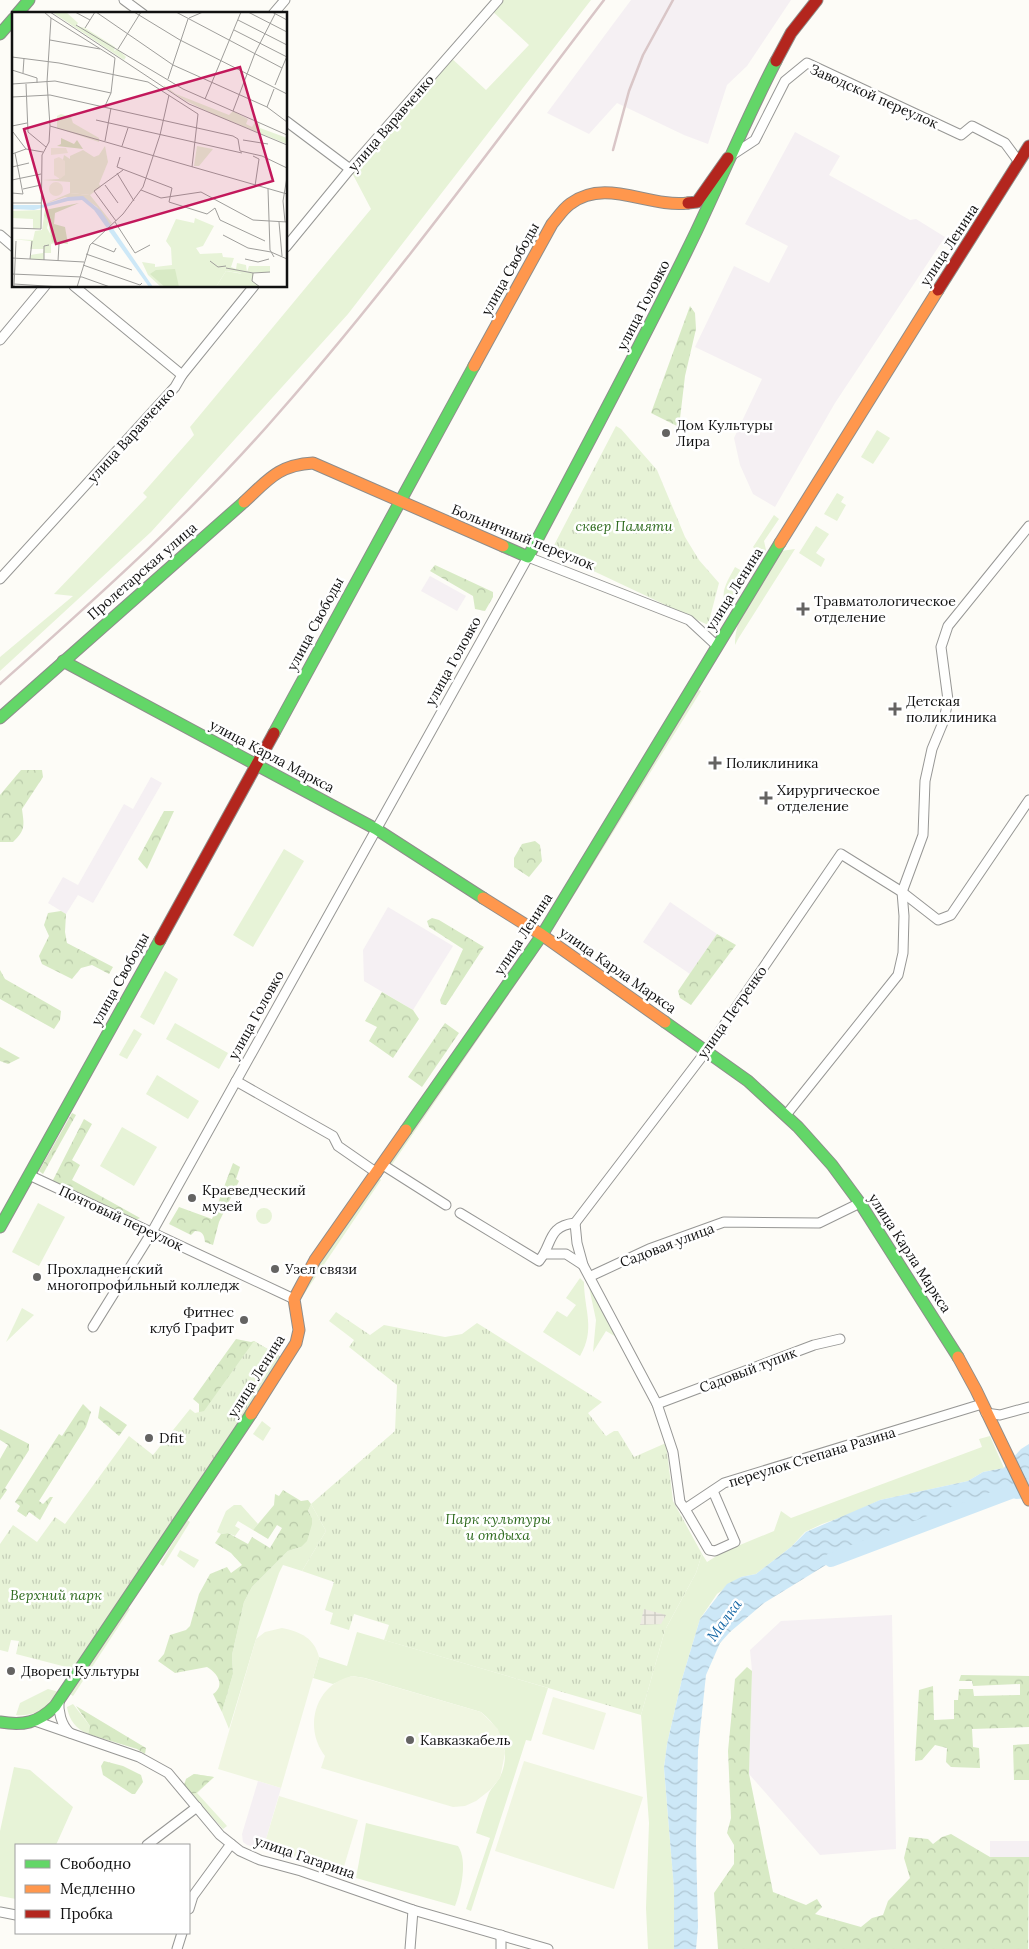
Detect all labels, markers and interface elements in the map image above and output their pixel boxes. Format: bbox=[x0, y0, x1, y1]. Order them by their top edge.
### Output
inset map bbox=[12, 12, 288, 288]
street label: Заводской переулок bbox=[807, 60, 941, 133]
street label: улица Варавченко bbox=[344, 71, 438, 175]
street label: улица Ленина bbox=[916, 200, 982, 290]
street label: улица Свободы bbox=[477, 219, 543, 319]
street label: улица Головко bbox=[612, 257, 674, 353]
street label: улица Варавченко bbox=[83, 383, 179, 487]
place label: Дом Культуры Лира bbox=[676, 416, 773, 450]
marker: Дом Культуры Лира bbox=[660, 427, 672, 439]
street label: Больничный переулок bbox=[449, 500, 598, 574]
park label: сквер Памяти bbox=[575, 517, 673, 535]
street label: Пролетарская улица bbox=[84, 518, 200, 624]
street label: улица Ленина bbox=[701, 544, 767, 634]
street label: улица Свободы bbox=[283, 574, 347, 674]
place label: Травматологическое отделение bbox=[814, 592, 956, 626]
marker: Травматологическое отделение bbox=[796, 602, 810, 616]
street label: улица Головко bbox=[421, 613, 485, 709]
place label: Детская поликлиника bbox=[906, 692, 997, 726]
marker: Детская поликлиника bbox=[888, 702, 902, 716]
street label: улица Карла Маркса bbox=[206, 715, 338, 797]
place label: Поликлиника bbox=[726, 754, 818, 772]
marker: Поликлиника bbox=[708, 756, 722, 770]
place label: Хирургическое отделение bbox=[777, 781, 880, 815]
marker: Хирургическое отделение bbox=[759, 791, 773, 805]
street label: улица Ленина bbox=[490, 889, 556, 979]
street label: улица Карла Маркса bbox=[556, 923, 680, 1017]
street label: улица Свободы bbox=[87, 929, 153, 1029]
street label: улица Петренко bbox=[693, 962, 771, 1062]
street label: улица Головко bbox=[224, 967, 288, 1063]
street label: Почтовый переулок bbox=[56, 1181, 186, 1255]
place label: Краеведческий музей bbox=[202, 1181, 306, 1215]
street label: улица Карла Маркса bbox=[865, 1190, 955, 1316]
marker: Краеведческий музей bbox=[186, 1192, 198, 1204]
street label: Садовая улица bbox=[617, 1219, 717, 1271]
place label: Прохладненский многопрофильный колледж bbox=[47, 1260, 239, 1294]
place label: Узел связи bbox=[284, 1260, 357, 1278]
marker: Узел связи bbox=[269, 1263, 281, 1275]
marker: Прохладненский многопрофильный колледж bbox=[31, 1271, 43, 1283]
place label: Фитнес клуб Графит bbox=[150, 1303, 234, 1337]
marker: Фитнес клуб Графит bbox=[238, 1314, 250, 1326]
street label: улица Ленина bbox=[223, 1331, 289, 1421]
street label: Садовый тупик bbox=[697, 1343, 800, 1397]
street label: переулок Степана Разина bbox=[726, 1423, 898, 1491]
place label: Dfit bbox=[159, 1429, 184, 1447]
marker: Dfit bbox=[143, 1432, 155, 1444]
park label: Парк культуры и отдыха bbox=[445, 1510, 551, 1544]
park label: Верхний парк bbox=[10, 1586, 102, 1604]
water label: Малка bbox=[702, 1595, 746, 1645]
place label: Дворец Культуры bbox=[21, 1662, 139, 1680]
marker: Дворец Культуры bbox=[5, 1665, 17, 1677]
place label: Кавказкабель bbox=[420, 1731, 511, 1749]
marker: Кавказкабель bbox=[404, 1734, 416, 1746]
street label: улица Гагарина bbox=[252, 1831, 358, 1883]
legend bbox=[15, 1844, 190, 1934]
text: Свободно bbox=[60, 1854, 131, 1873]
text: Медленно bbox=[60, 1879, 135, 1898]
text: Пробка bbox=[60, 1904, 113, 1923]

